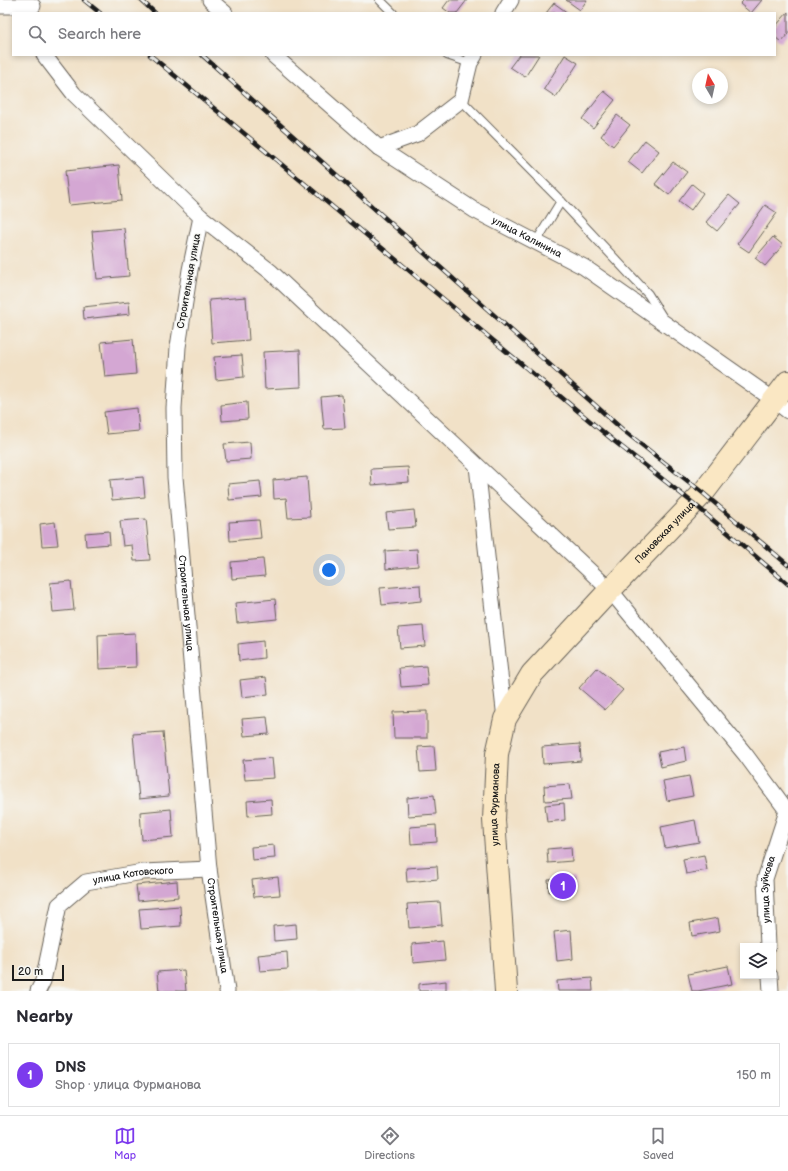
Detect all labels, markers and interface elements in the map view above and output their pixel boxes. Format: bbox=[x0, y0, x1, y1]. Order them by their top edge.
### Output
search box bbox=[12, 12, 776, 56]
icon: search bbox=[26, 23, 48, 45]
text: Search here bbox=[58, 25, 141, 44]
north arrow bbox=[692, 68, 728, 104]
street label: улица Калинина bbox=[490, 214, 564, 260]
street label: Строительная улица bbox=[175, 233, 203, 329]
street label: Пановская улица bbox=[632, 499, 698, 566]
street label: Строительная улица bbox=[176, 555, 196, 652]
your location bbox=[319, 560, 339, 580]
street label: улица Фурманова bbox=[488, 763, 503, 846]
street label: улица Зуйкова bbox=[759, 854, 778, 923]
street label: улица Котовского bbox=[92, 865, 174, 887]
pin: 1 bbox=[550, 871, 576, 901]
street label: Строительная улица bbox=[204, 877, 230, 974]
map controls bbox=[740, 943, 776, 979]
button: layers bbox=[740, 943, 776, 979]
scale bar bbox=[12, 963, 64, 982]
text: 20 m bbox=[18, 965, 43, 978]
text: Nearby bbox=[16, 1007, 73, 1027]
text: DNS bbox=[55, 1058, 86, 1077]
text: 1 bbox=[27, 1067, 33, 1083]
text: 150 m bbox=[737, 1067, 771, 1083]
text: Shop · улица Фурманова bbox=[55, 1077, 201, 1093]
tab: Map bbox=[114, 1125, 136, 1162]
tab: Directions bbox=[364, 1125, 415, 1162]
tab: Saved bbox=[643, 1125, 674, 1162]

